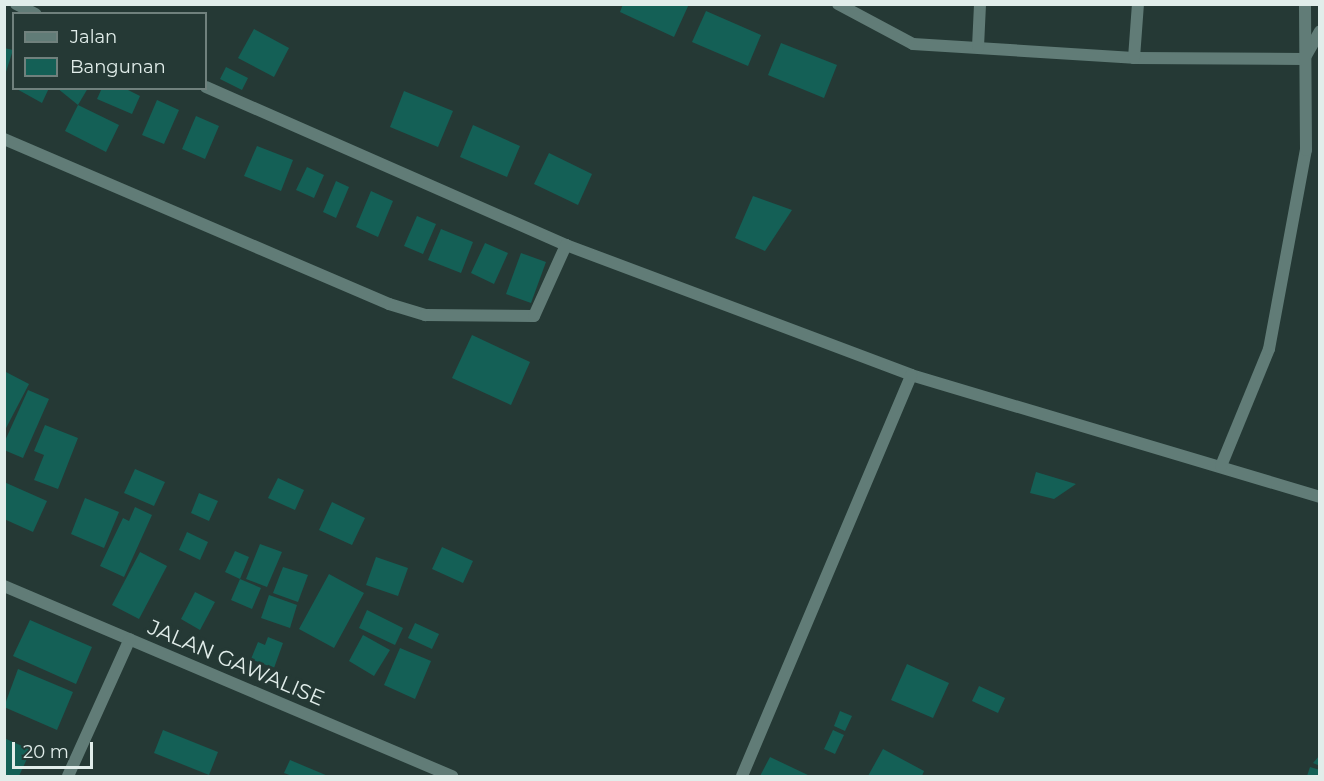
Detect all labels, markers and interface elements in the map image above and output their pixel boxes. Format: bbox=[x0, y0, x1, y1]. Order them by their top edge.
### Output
legend bbox=[12, 12, 207, 90]
text: Jalan bbox=[70, 26, 117, 48]
text: Bangunan bbox=[70, 56, 166, 78]
street label: JALAN GAWALISE bbox=[144, 614, 328, 712]
scale bar bbox=[15, 730, 96, 768]
text: 20 m bbox=[23, 741, 69, 763]

